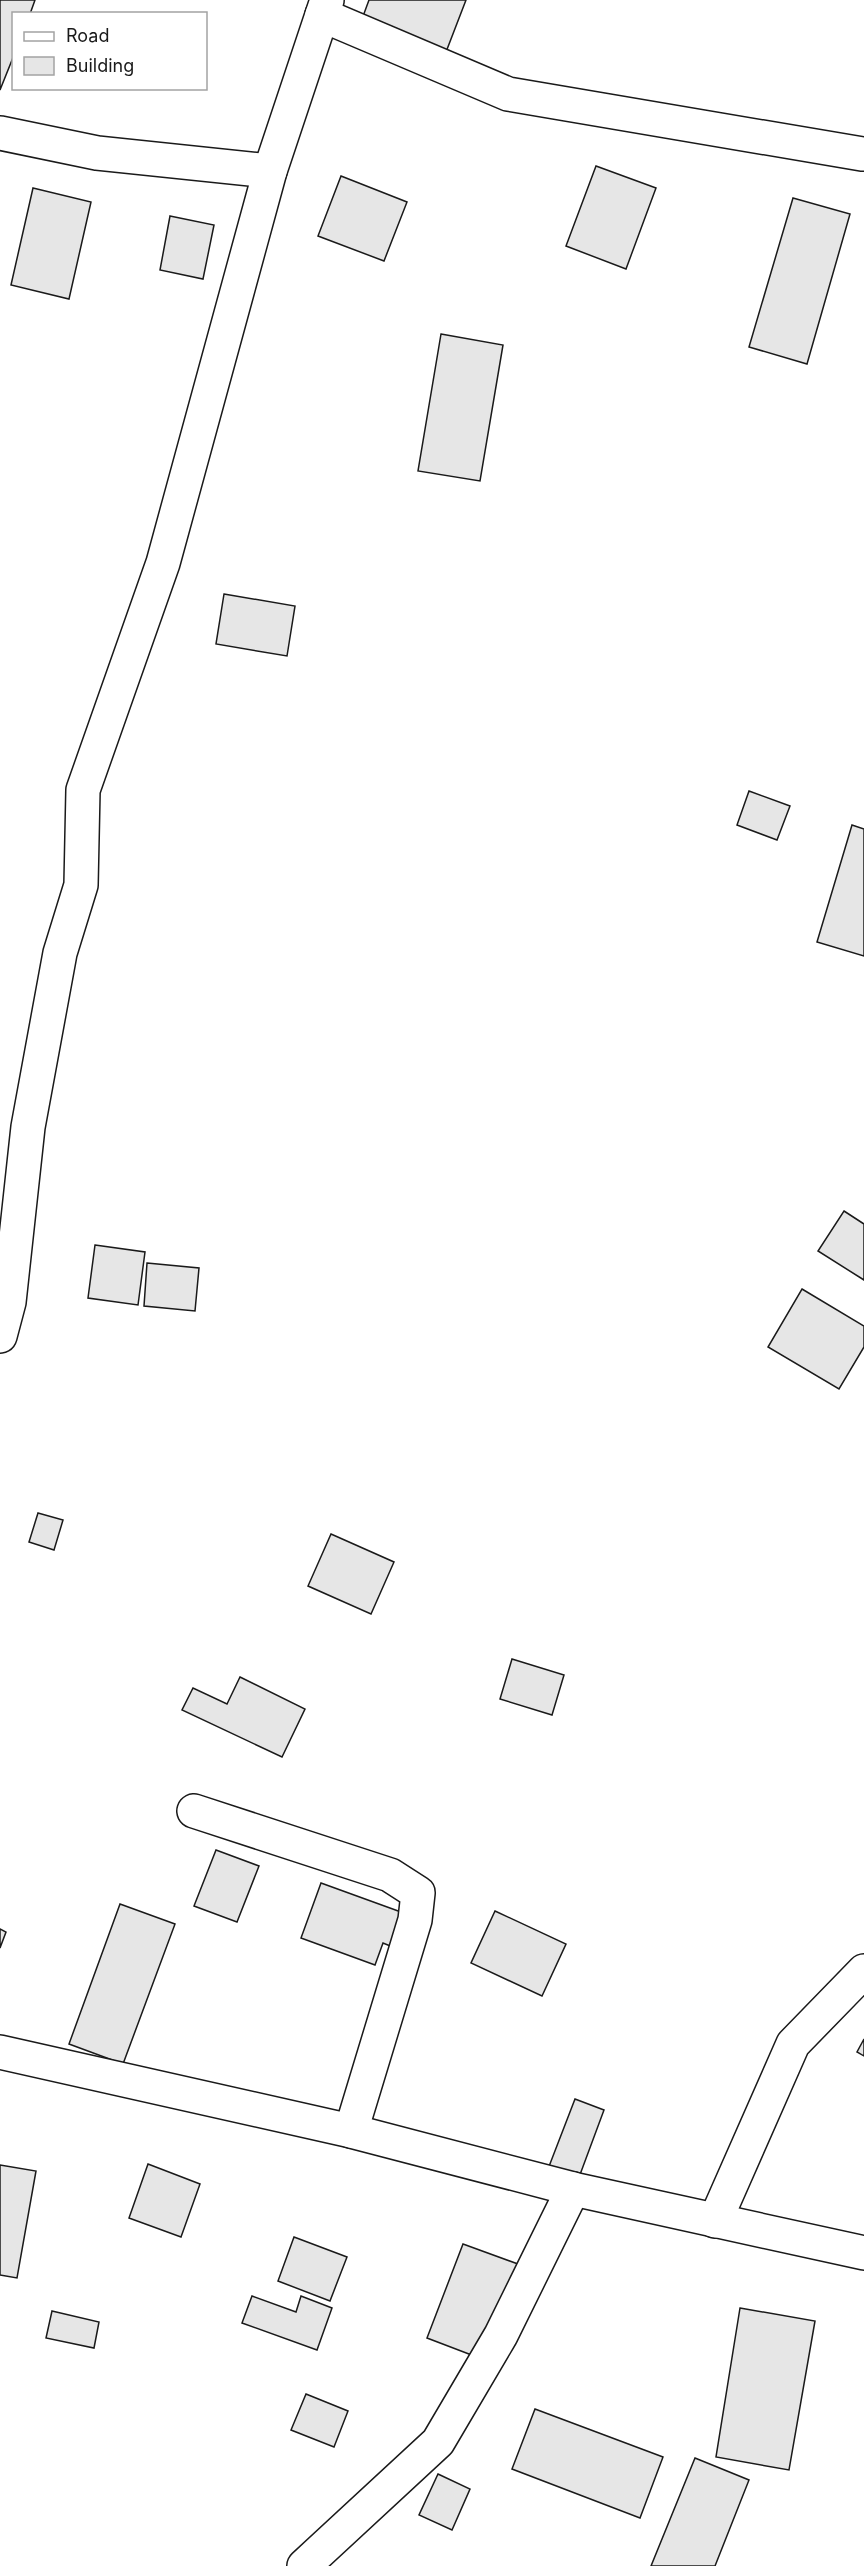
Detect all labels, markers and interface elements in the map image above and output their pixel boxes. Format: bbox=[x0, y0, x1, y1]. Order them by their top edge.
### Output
legend bbox=[12, 12, 207, 90]
text: Road bbox=[66, 25, 109, 46]
text: Building bbox=[66, 55, 134, 76]

